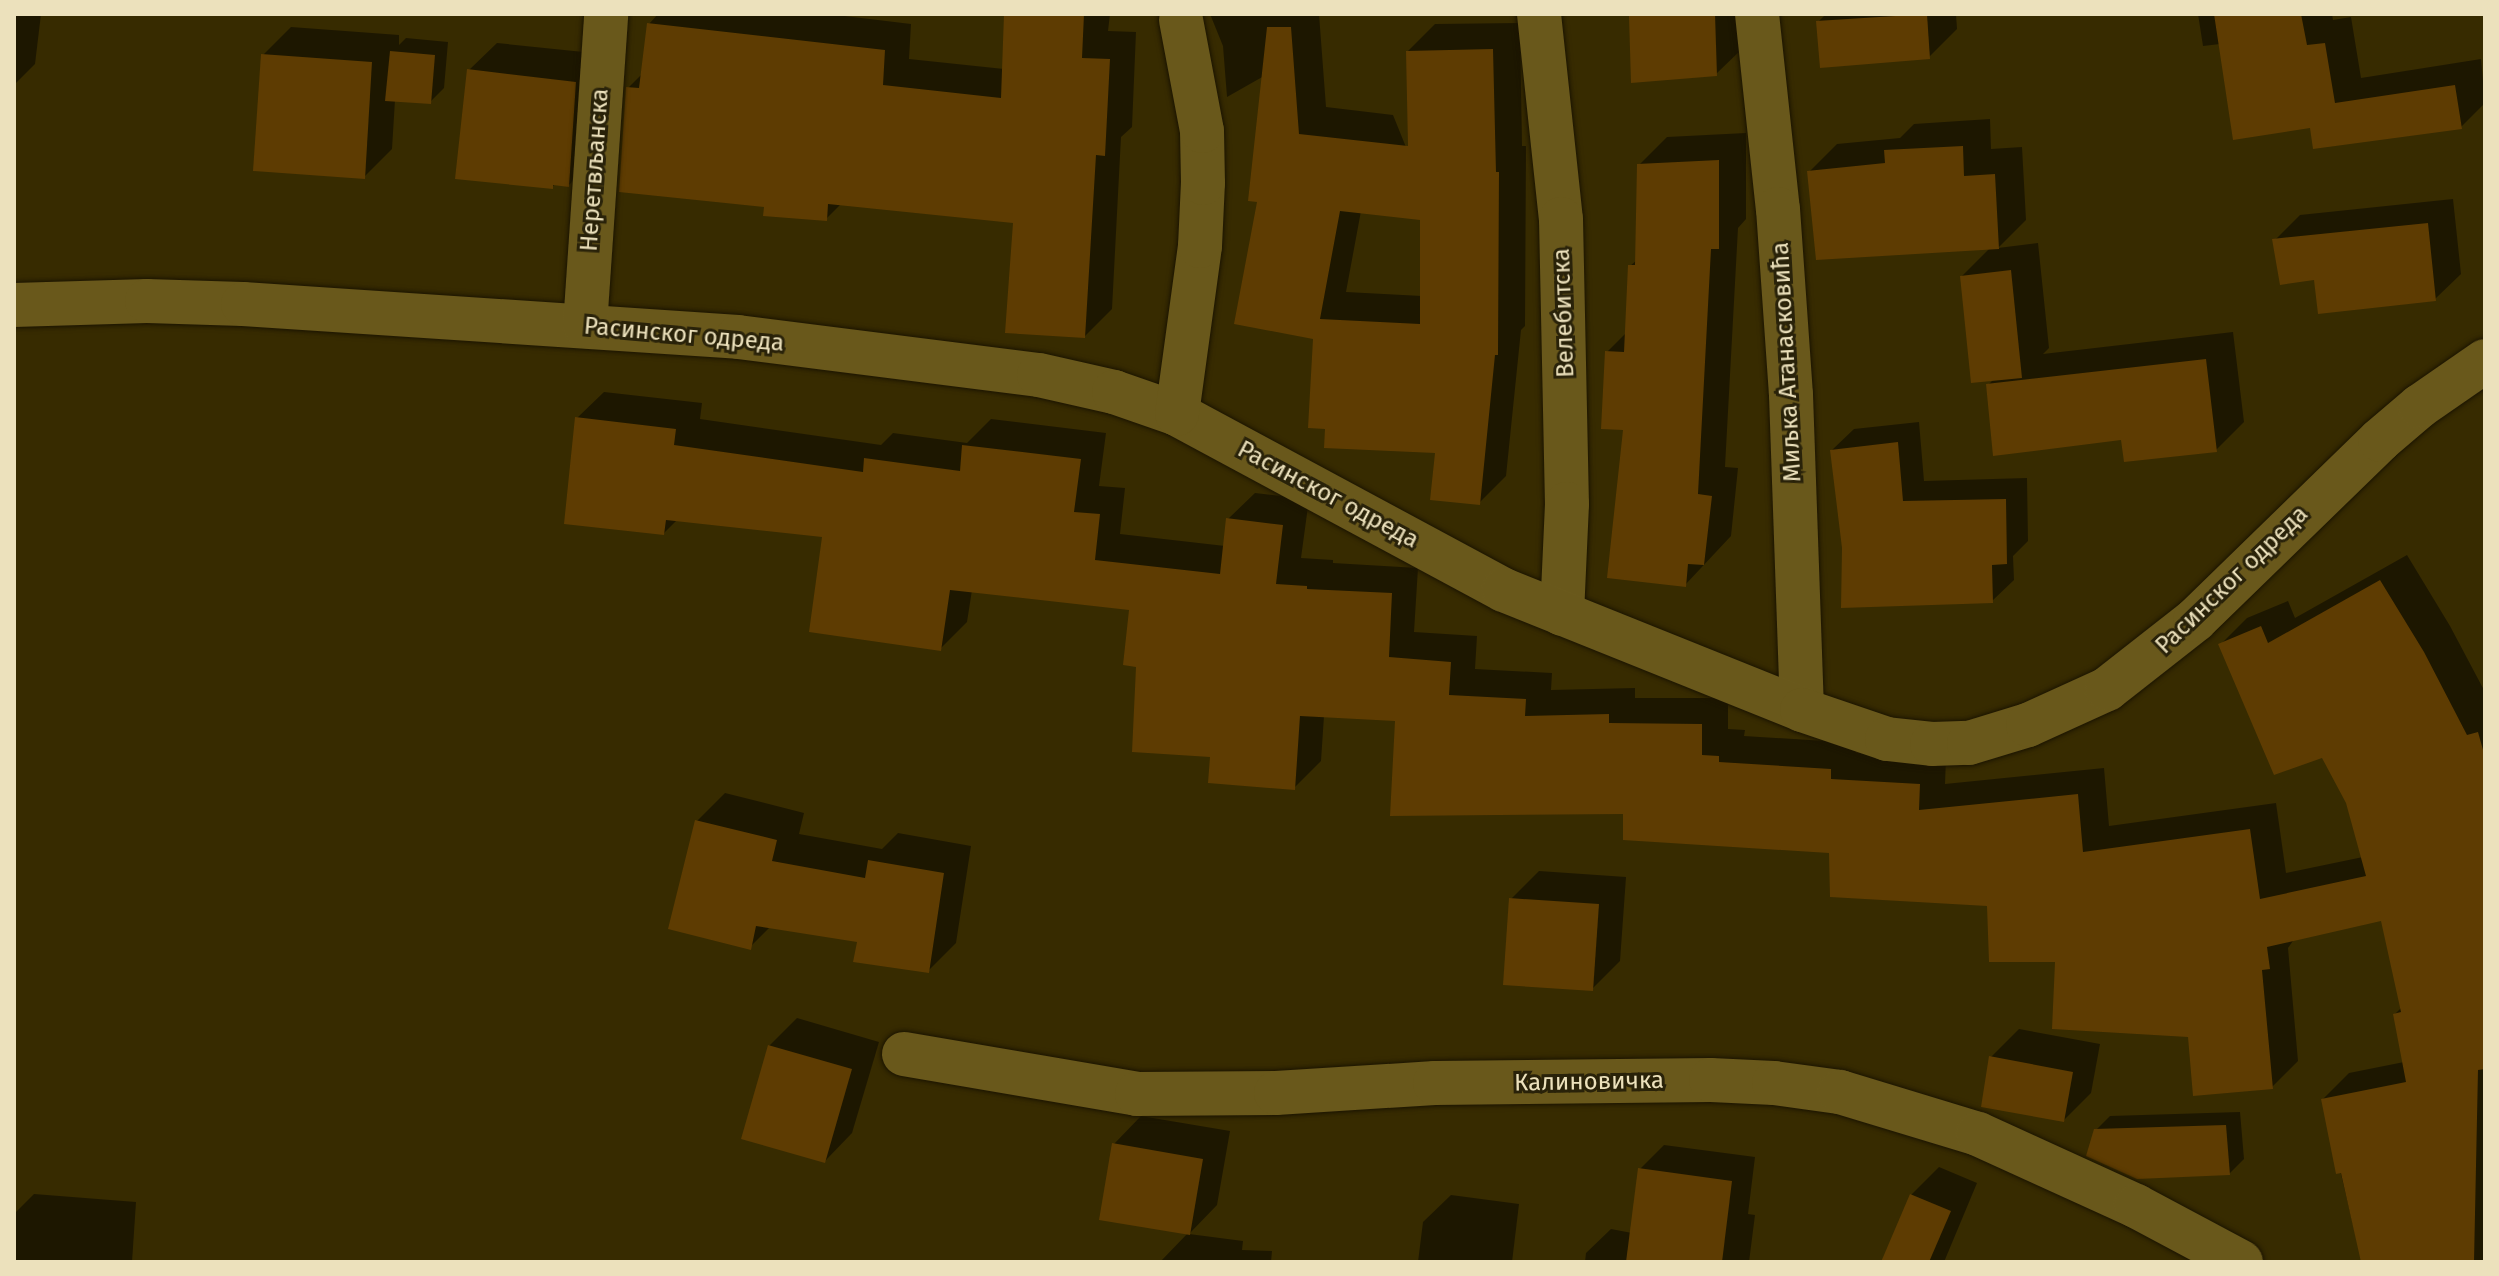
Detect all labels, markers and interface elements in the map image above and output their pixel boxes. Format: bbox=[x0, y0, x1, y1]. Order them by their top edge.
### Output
street label: Неретвљанска bbox=[575, 88, 615, 252]
street label: Миљка Атанасковића bbox=[1766, 241, 1808, 483]
street label: Велебитска bbox=[1547, 248, 1581, 378]
street label: Расинског одреда bbox=[583, 312, 785, 358]
street label: Расинског одреда bbox=[1233, 435, 1423, 555]
street label: Расинског одреда bbox=[2150, 500, 2314, 660]
street label: Калиновичка bbox=[1514, 1066, 1664, 1098]

